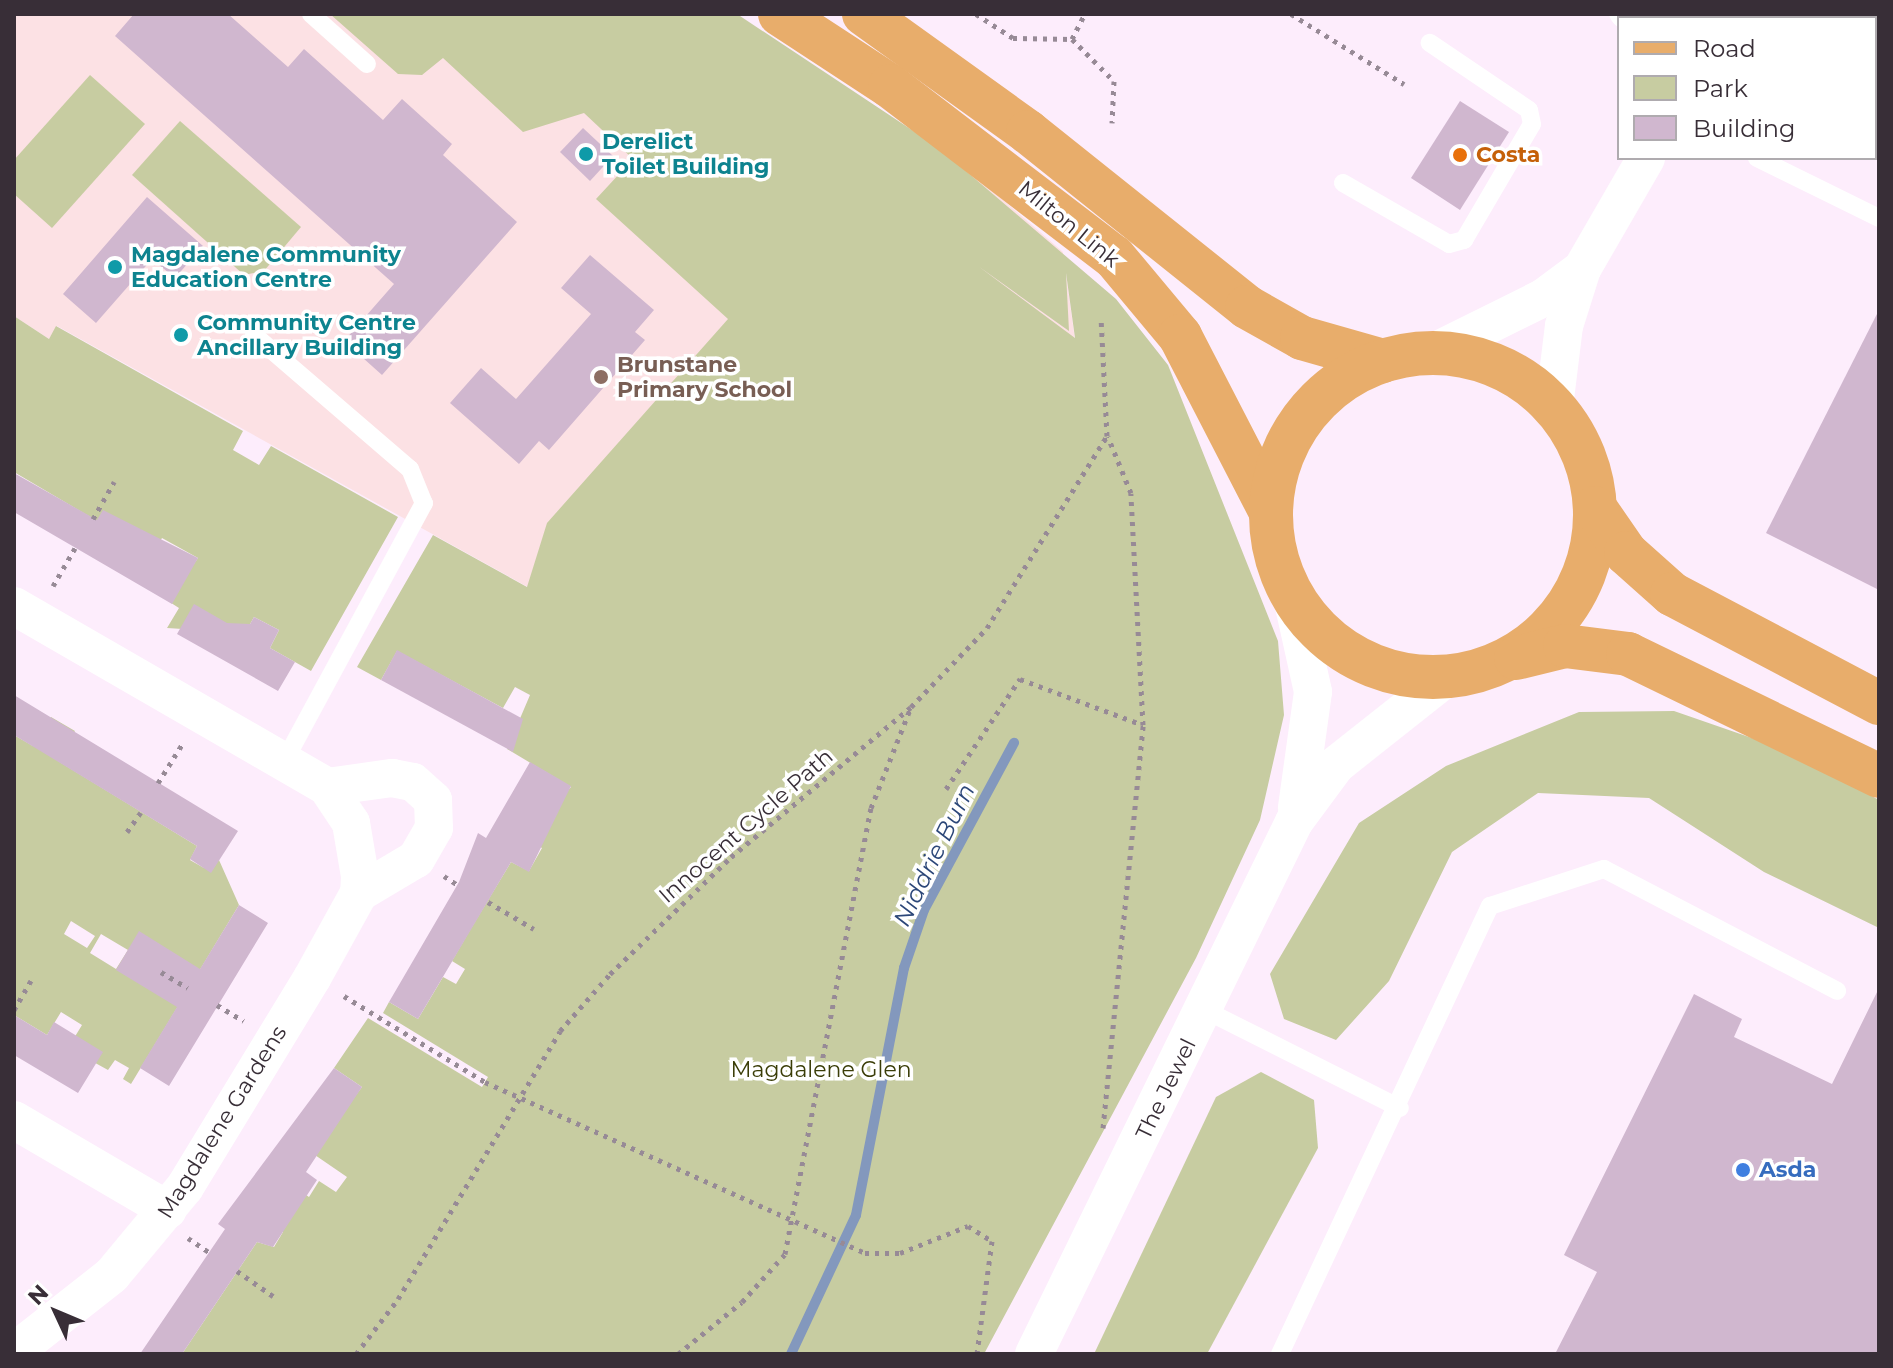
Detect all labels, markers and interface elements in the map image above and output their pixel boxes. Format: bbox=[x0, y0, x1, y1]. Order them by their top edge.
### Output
legend bbox=[1617, 16, 1877, 160]
text: Road bbox=[1693, 34, 1756, 63]
text: Park bbox=[1693, 74, 1748, 103]
text: Building bbox=[1693, 114, 1796, 143]
place label: Derelict Toilet Building bbox=[602, 128, 769, 180]
place label: Costa bbox=[1476, 142, 1540, 168]
marker: Derelict Toilet Building bbox=[577, 145, 595, 163]
marker: Costa bbox=[1451, 146, 1469, 164]
street label: Milton Link bbox=[1013, 175, 1125, 273]
place label: Magdalene Community Education Centre bbox=[131, 241, 401, 292]
marker: Magdalene Community Education Centre bbox=[106, 258, 124, 276]
place label: Community Centre Ancillary Building bbox=[197, 309, 416, 360]
marker: Community Centre Ancillary Building bbox=[172, 326, 190, 344]
place label: Brunstane Primary School bbox=[617, 351, 792, 402]
marker: Brunstane Primary School bbox=[592, 368, 610, 386]
street label: Innocent Cycle Path bbox=[654, 743, 838, 909]
water label: Niddrie Burn bbox=[887, 779, 981, 931]
street label: Magdalene Gardens bbox=[152, 1021, 292, 1223]
street label: The Jewel bbox=[1130, 1034, 1202, 1144]
park label: Magdalene Glen bbox=[730, 1057, 912, 1083]
place label: Asda bbox=[1759, 1157, 1816, 1183]
marker: Asda bbox=[1734, 1161, 1752, 1179]
north arrow bbox=[16, 1272, 96, 1352]
text: N bbox=[22, 1279, 54, 1311]

